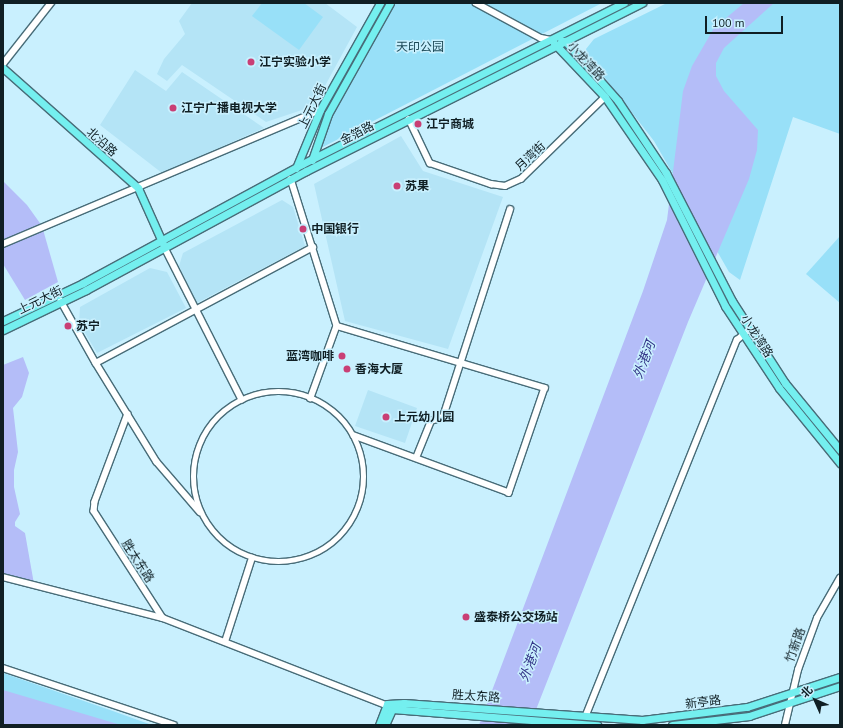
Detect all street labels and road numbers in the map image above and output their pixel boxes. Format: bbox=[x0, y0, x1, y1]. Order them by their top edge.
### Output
street label: 小龙湾路 bbox=[564, 39, 608, 83]
street label: 上元大街 bbox=[295, 81, 329, 131]
street label: 金箔路 bbox=[338, 118, 376, 148]
street label: 北沿路 bbox=[84, 125, 120, 159]
street label: 月湾街 bbox=[512, 138, 548, 174]
street label: 上元大街 bbox=[15, 283, 65, 317]
street label: 小龙湾路 bbox=[738, 312, 776, 360]
street label: 胜太东路 bbox=[119, 537, 157, 585]
street label: 竹新路 bbox=[782, 626, 808, 664]
street label: 胜太东路 bbox=[452, 687, 500, 705]
street label: 新亭路 bbox=[684, 693, 722, 711]

